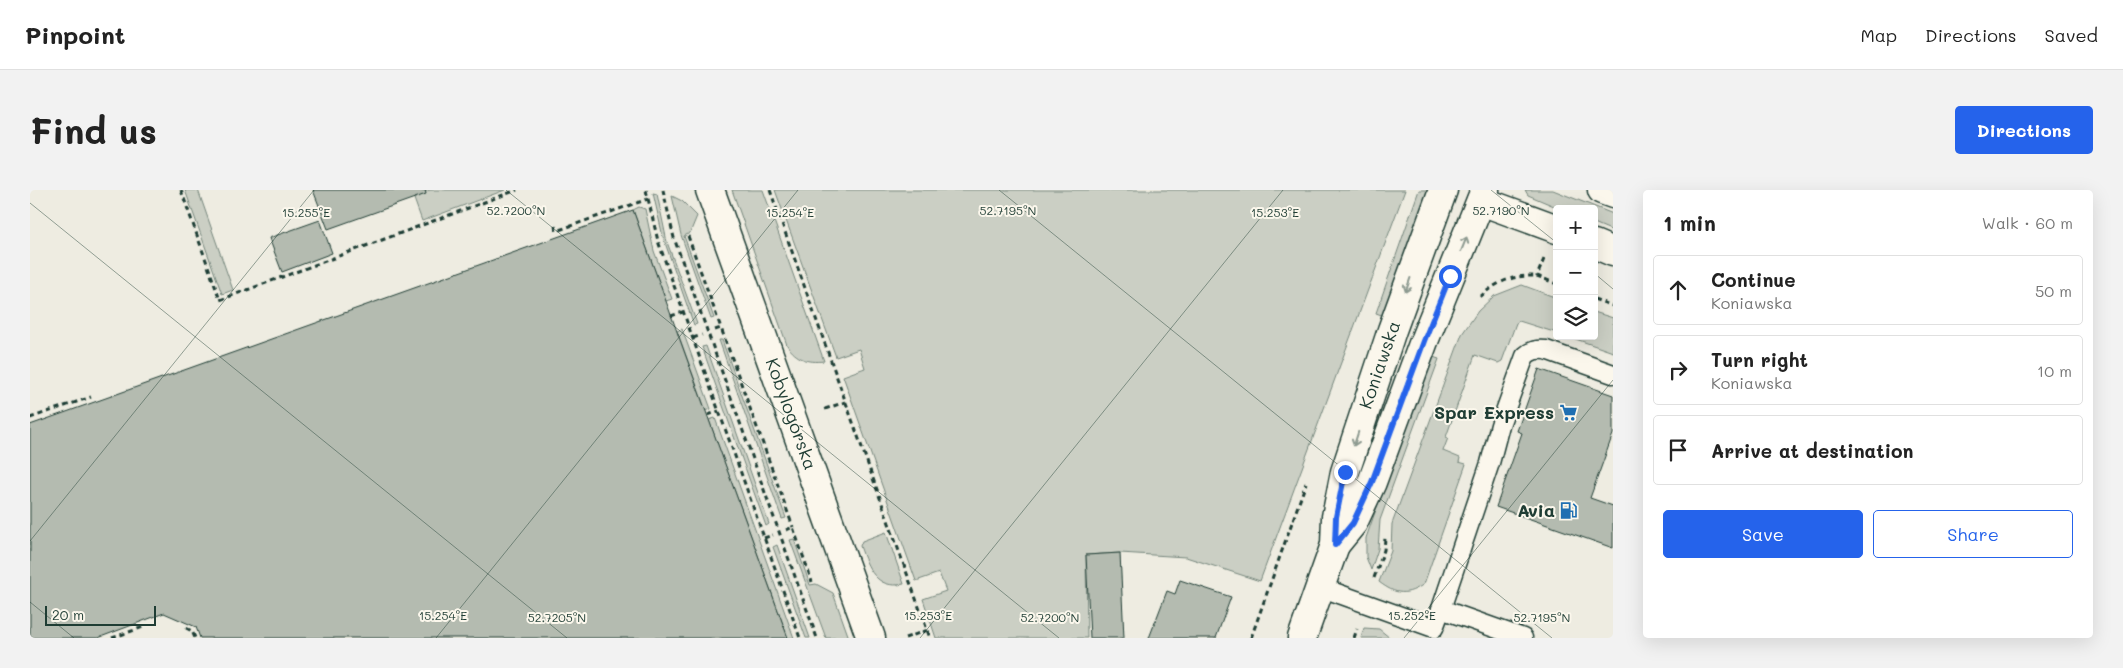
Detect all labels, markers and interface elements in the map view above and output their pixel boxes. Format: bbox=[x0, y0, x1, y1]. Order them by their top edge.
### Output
text: Pinpoint bbox=[25, 19, 126, 50]
text: Map bbox=[1860, 23, 1897, 47]
text: Directions bbox=[1925, 23, 2017, 47]
text: Saved bbox=[2045, 23, 2098, 47]
button: Directions bbox=[1955, 106, 2093, 154]
text: Find us bbox=[30, 107, 157, 153]
text: 52.7200°N bbox=[487, 202, 545, 218]
text: 52.7195°N bbox=[980, 202, 1036, 218]
text: 52.7190°N bbox=[1472, 202, 1530, 218]
text: 15.255°E bbox=[282, 204, 330, 220]
text: 15.254°E bbox=[766, 204, 814, 220]
text: 15.253°E bbox=[1251, 204, 1299, 220]
map controls bbox=[1553, 205, 1598, 340]
button: + bbox=[1553, 205, 1598, 250]
text: 1 min bbox=[1663, 209, 1716, 236]
text: Walk · 60 m bbox=[1982, 212, 2073, 233]
one-way arrow bbox=[1459, 237, 1469, 252]
button: − bbox=[1553, 250, 1598, 295]
route start bbox=[1439, 265, 1462, 288]
text: Continue bbox=[1711, 267, 1796, 292]
icon: ahead bbox=[1664, 276, 1692, 304]
one-way arrow bbox=[1403, 277, 1412, 292]
text: 50 m bbox=[2035, 280, 2072, 301]
text: Koniawska bbox=[1711, 292, 1793, 313]
button: layers bbox=[1553, 295, 1598, 340]
street label: Koniawska bbox=[1353, 317, 1405, 412]
text: Turn right bbox=[1711, 347, 1808, 372]
street label: Kobylogórska bbox=[761, 354, 823, 473]
icon: right bbox=[1664, 356, 1692, 384]
text: 10 m bbox=[2037, 360, 2072, 381]
text: Koniawska bbox=[1711, 372, 1793, 393]
place label: Spar Express bbox=[1434, 400, 1554, 424]
supermarket icon: Spar Express bbox=[1558, 403, 1578, 423]
one-way arrow bbox=[1351, 431, 1360, 446]
icon: arrive bbox=[1664, 436, 1692, 464]
text: Arrive at destination bbox=[1711, 438, 1914, 463]
route end bbox=[1334, 461, 1357, 484]
place label: Avia bbox=[1517, 498, 1555, 522]
fuel station icon: Avia bbox=[1559, 501, 1579, 521]
button: Save bbox=[1663, 510, 1863, 558]
button: Share bbox=[1873, 510, 2073, 558]
scale bar bbox=[45, 603, 156, 626]
text: 20 m bbox=[52, 605, 84, 624]
text: 15.254°E bbox=[419, 607, 467, 623]
text: 15.253°E bbox=[904, 607, 952, 623]
text: 15.252°E bbox=[1388, 607, 1436, 623]
text: 52.7205°N bbox=[528, 609, 586, 625]
text: 52.7200°N bbox=[1021, 609, 1079, 625]
text: 52.7195°N bbox=[1514, 609, 1570, 625]

